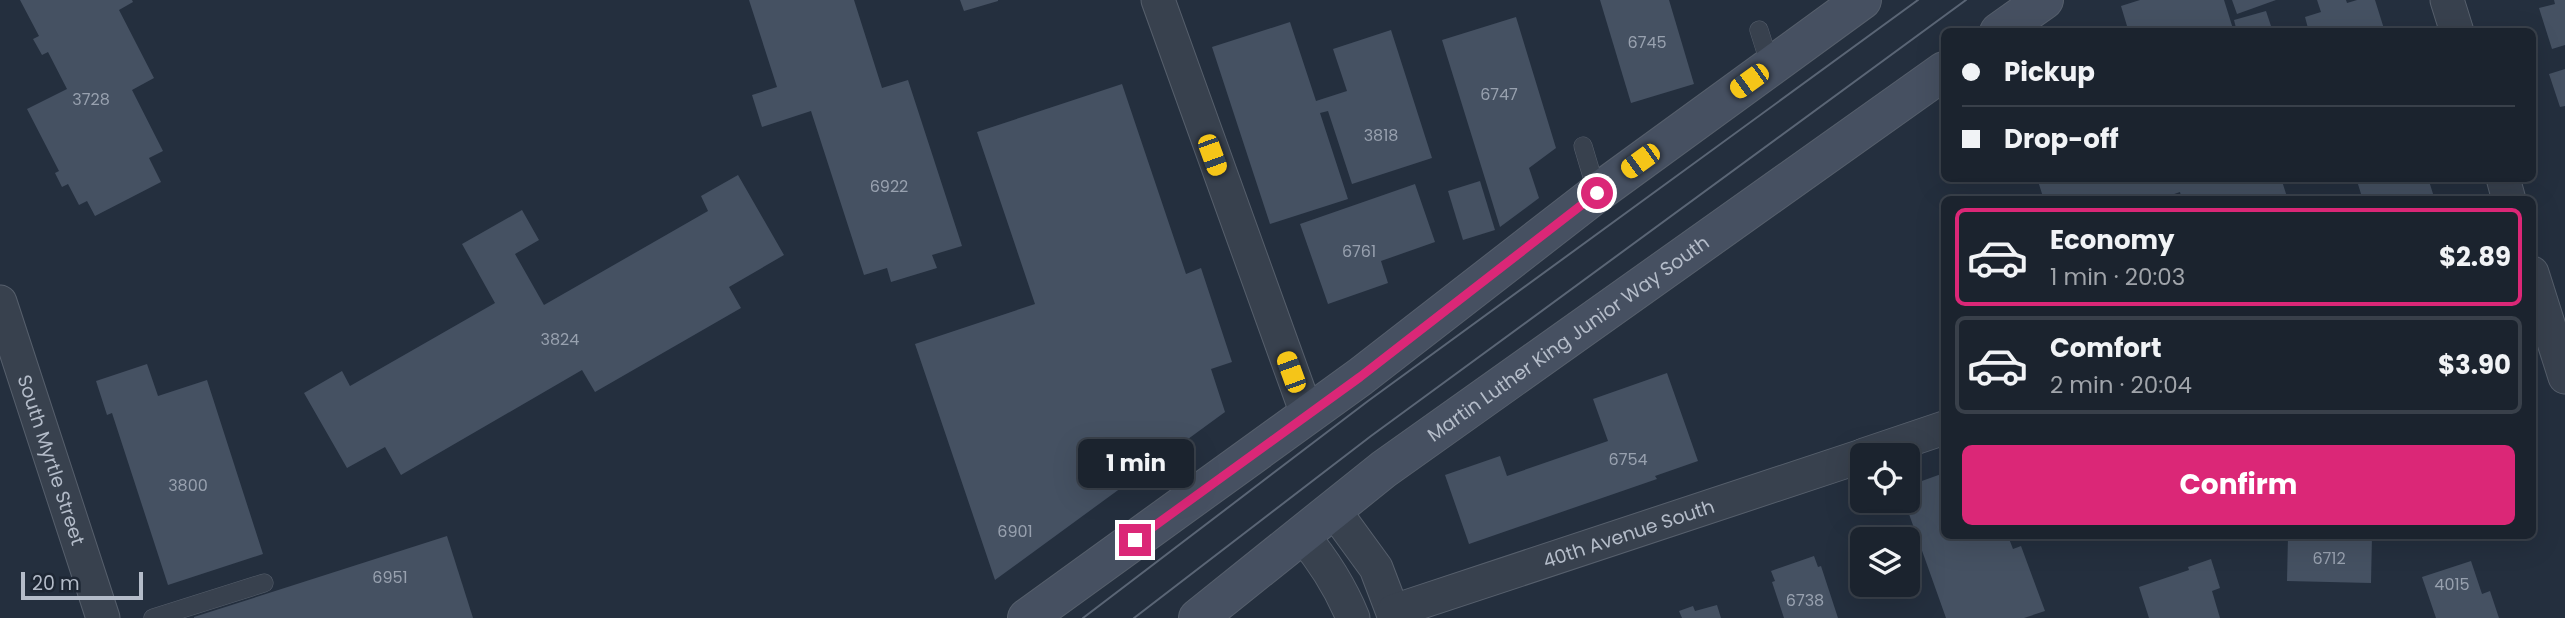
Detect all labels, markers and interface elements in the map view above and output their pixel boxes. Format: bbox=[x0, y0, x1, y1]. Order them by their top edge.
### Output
house number: 6745 bbox=[1627, 31, 1667, 54]
text: Pickup bbox=[2004, 54, 2095, 90]
car bbox=[1726, 60, 1773, 102]
house number: 6747 bbox=[1480, 83, 1518, 106]
house number: 3728 bbox=[72, 88, 110, 111]
text: Drop-off bbox=[2004, 121, 2119, 157]
house number: 3818 bbox=[1364, 124, 1398, 147]
car bbox=[1195, 132, 1230, 178]
car bbox=[1617, 140, 1664, 182]
house number: 6922 bbox=[870, 175, 908, 198]
route start bbox=[1581, 177, 1613, 209]
text: Economy bbox=[2050, 222, 2174, 258]
icon: car bbox=[1966, 226, 2029, 289]
street label: Martin Luther King Junior Way South bbox=[1422, 229, 1715, 448]
text: $2.89 bbox=[2439, 239, 2511, 275]
house number: 6761 bbox=[1342, 240, 1376, 263]
text: 1 min · 20:03 bbox=[2050, 261, 2185, 293]
house number: 3824 bbox=[541, 328, 579, 351]
text: Comfort bbox=[2050, 330, 2162, 366]
icon: car bbox=[1966, 334, 2029, 397]
text: $3.90 bbox=[2438, 347, 2511, 383]
car bbox=[1274, 349, 1309, 395]
text: 2 min · 20:04 bbox=[2050, 369, 2192, 401]
street label: South Myrtle Street bbox=[11, 371, 91, 549]
callout: 1 min bbox=[1077, 438, 1193, 488]
map controls bbox=[1850, 443, 1920, 597]
button: locate bbox=[1850, 443, 1920, 513]
button: Confirm bbox=[1962, 445, 2515, 525]
text: 1 min bbox=[1106, 447, 1166, 479]
house number: 6754 bbox=[1608, 448, 1648, 471]
house number: 3800 bbox=[168, 474, 208, 497]
street label: 40th Avenue South bbox=[1539, 493, 1718, 575]
house number: 6901 bbox=[997, 520, 1033, 543]
route end bbox=[1119, 524, 1151, 556]
button: layers bbox=[1850, 527, 1920, 597]
house number: 6712 bbox=[2312, 547, 2346, 570]
house number: 6951 bbox=[372, 566, 408, 589]
scale bar bbox=[21, 569, 144, 601]
text: 20 m bbox=[32, 570, 80, 597]
house number: 4015 bbox=[2434, 573, 2470, 596]
house number: 6738 bbox=[1786, 589, 1824, 612]

